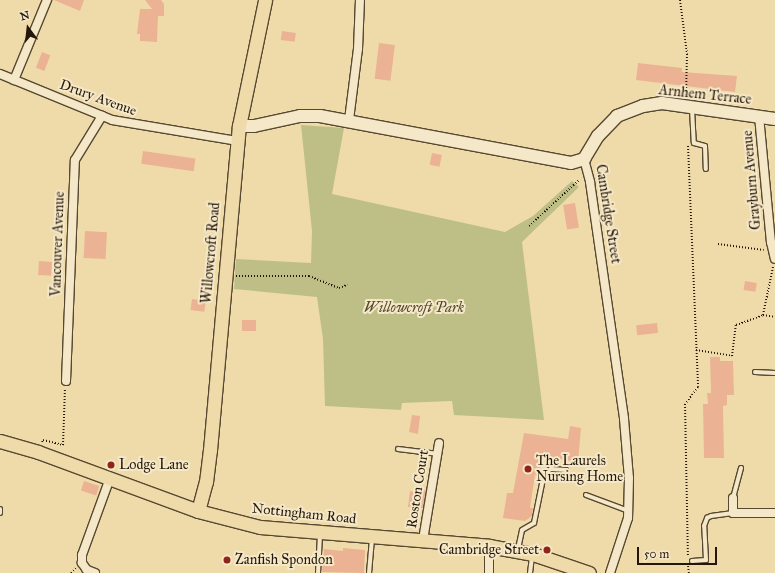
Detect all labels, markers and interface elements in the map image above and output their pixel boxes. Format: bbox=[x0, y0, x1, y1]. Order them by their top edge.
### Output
north arrow bbox=[8, 8, 48, 48]
text: N bbox=[19, 8, 31, 23]
street label: Drury Avenue bbox=[57, 76, 139, 120]
street label: Arnhem Terrace bbox=[658, 82, 752, 108]
street label: Grayburn Avenue bbox=[739, 130, 765, 230]
street label: Cambridge Street bbox=[592, 163, 624, 265]
street label: Vancouver Avenue bbox=[48, 191, 68, 297]
street label: Willowcroft Road bbox=[198, 202, 224, 304]
park label: Willowcroft Park bbox=[364, 300, 464, 316]
street label: Roston Court bbox=[404, 449, 432, 529]
place label: The Laurels Nursing Home bbox=[536, 453, 623, 486]
place label: Lodge Lane bbox=[119, 457, 189, 473]
marker: Lodge Lane bbox=[106, 460, 116, 470]
marker: The Laurels Nursing Home bbox=[523, 464, 533, 474]
street label: Nottingham Road bbox=[251, 500, 357, 528]
scale bar bbox=[639, 539, 719, 565]
place label: Cambridge Street bbox=[439, 542, 539, 558]
marker: Cambridge Street bbox=[542, 545, 552, 555]
text: 50 m bbox=[644, 547, 669, 561]
place label: Zanfish Spondon bbox=[235, 552, 333, 568]
marker: Zanfish Spondon bbox=[222, 555, 232, 565]

